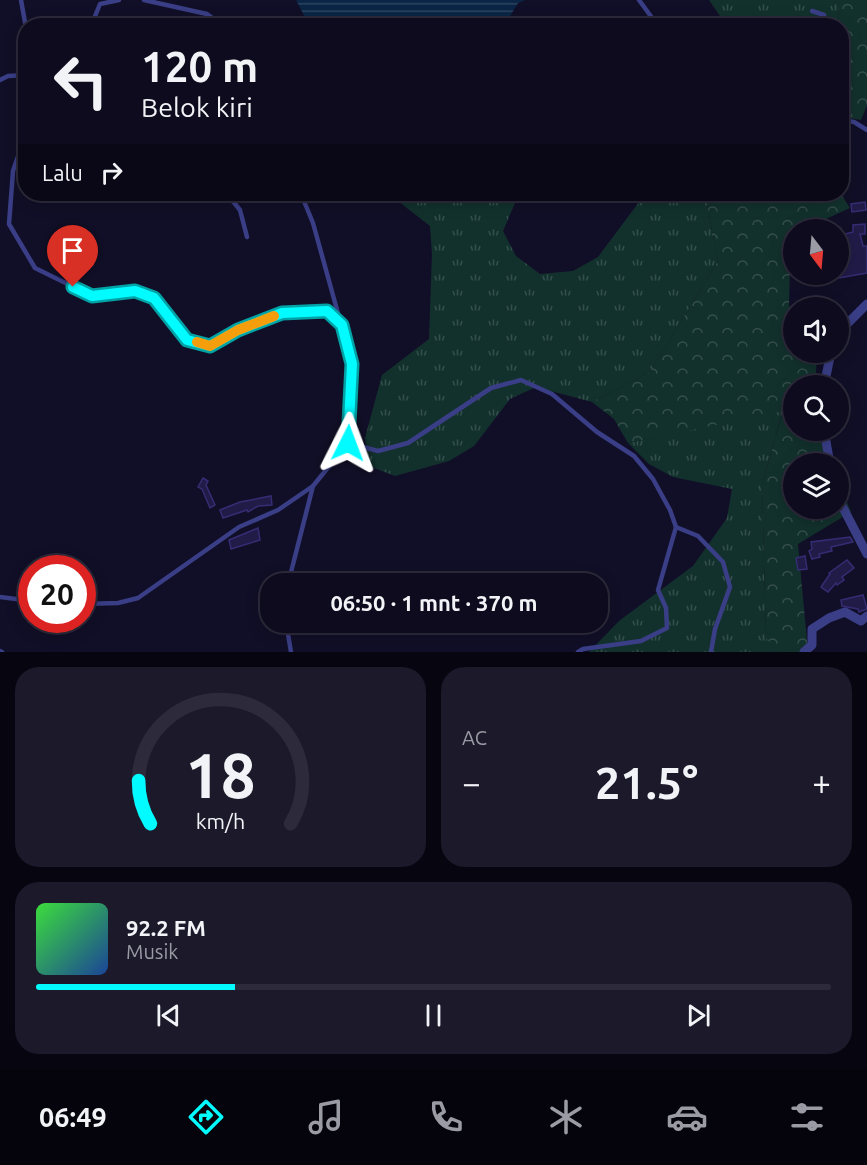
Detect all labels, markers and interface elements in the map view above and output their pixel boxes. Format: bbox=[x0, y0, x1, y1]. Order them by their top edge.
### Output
icon: left bbox=[42, 42, 120, 120]
text: 120 m bbox=[141, 43, 258, 90]
text: Belok kiri bbox=[141, 92, 253, 122]
icon: right bbox=[95, 156, 128, 189]
text: Lalu bbox=[42, 160, 83, 185]
north arrow bbox=[783, 219, 849, 285]
map controls bbox=[783, 219, 849, 519]
pin bbox=[47, 225, 98, 287]
icon: arrive bbox=[56, 234, 89, 267]
button: sound bbox=[783, 297, 849, 363]
button: search bbox=[783, 375, 849, 441]
position arrow bbox=[316, 411, 380, 475]
button: layers bbox=[783, 453, 849, 519]
speed limit sign: 20 bbox=[18, 555, 96, 633]
text: 06:50 · 1 mnt · 370 m bbox=[330, 590, 538, 615]
text: AC bbox=[462, 726, 487, 749]
text: 18 bbox=[185, 740, 256, 810]
text: 21.5° bbox=[595, 757, 698, 808]
text: − bbox=[462, 764, 481, 801]
text: + bbox=[812, 764, 831, 801]
text: km/h bbox=[196, 809, 245, 833]
text: 92.2 FM bbox=[126, 915, 206, 940]
text: Musik bbox=[126, 940, 178, 963]
icon: previous bbox=[152, 999, 185, 1032]
icon: pause bbox=[417, 999, 450, 1032]
icon: next bbox=[682, 999, 715, 1032]
icon: directions bbox=[185, 1096, 227, 1138]
icon: music bbox=[305, 1096, 347, 1138]
icon: phone bbox=[425, 1096, 467, 1138]
icon: climate bbox=[545, 1096, 587, 1138]
icon: car bbox=[666, 1096, 708, 1138]
icon: filters bbox=[786, 1096, 828, 1138]
text: 06:49 bbox=[39, 1102, 107, 1132]

